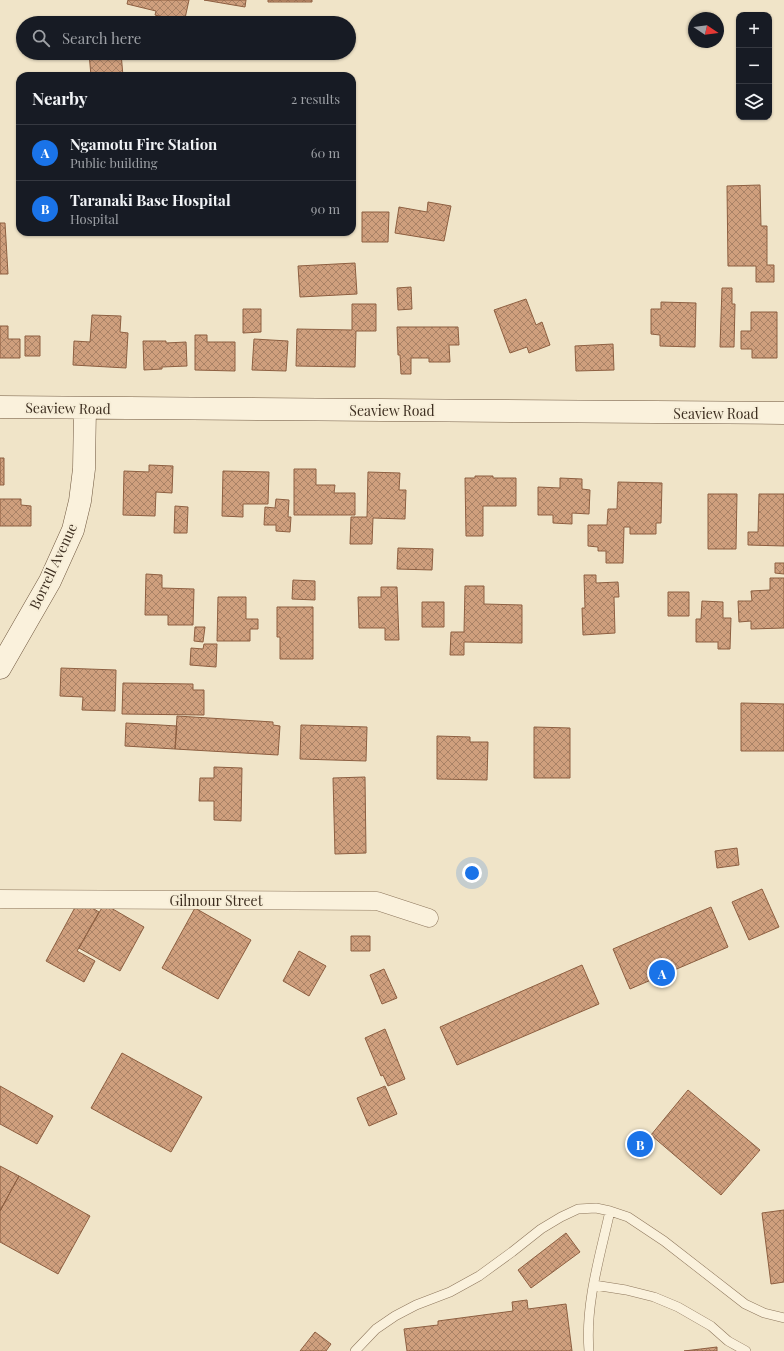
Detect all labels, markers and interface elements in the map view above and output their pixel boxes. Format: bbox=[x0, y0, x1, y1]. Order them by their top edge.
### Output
north arrow bbox=[688, 12, 724, 48]
map controls bbox=[736, 12, 772, 120]
button: + bbox=[736, 12, 772, 48]
search box bbox=[16, 16, 356, 60]
icon: search bbox=[30, 27, 52, 49]
text: Search here bbox=[62, 28, 141, 48]
button: − bbox=[736, 48, 772, 84]
button: layers bbox=[736, 84, 772, 120]
text: Nearby bbox=[32, 87, 87, 109]
text: 2 results bbox=[291, 90, 340, 107]
text: Ngamotu Fire Station bbox=[70, 134, 217, 154]
text: A bbox=[41, 144, 49, 161]
text: 60 m bbox=[311, 144, 340, 161]
text: Public building bbox=[70, 154, 158, 171]
text: Taranaki Base Hospital bbox=[70, 190, 231, 210]
text: B bbox=[41, 200, 49, 217]
text: 90 m bbox=[311, 200, 340, 217]
text: Hospital bbox=[70, 210, 119, 227]
street label: Seaview Road bbox=[25, 398, 111, 418]
street label: Seaview Road bbox=[349, 401, 435, 420]
street label: Seaview Road bbox=[673, 404, 759, 423]
street label: Borrell Avenue bbox=[25, 520, 81, 612]
your location bbox=[462, 863, 482, 883]
street label: Gilmour Street bbox=[169, 891, 264, 910]
pin: A bbox=[649, 958, 675, 988]
pin: B bbox=[627, 1129, 653, 1159]

